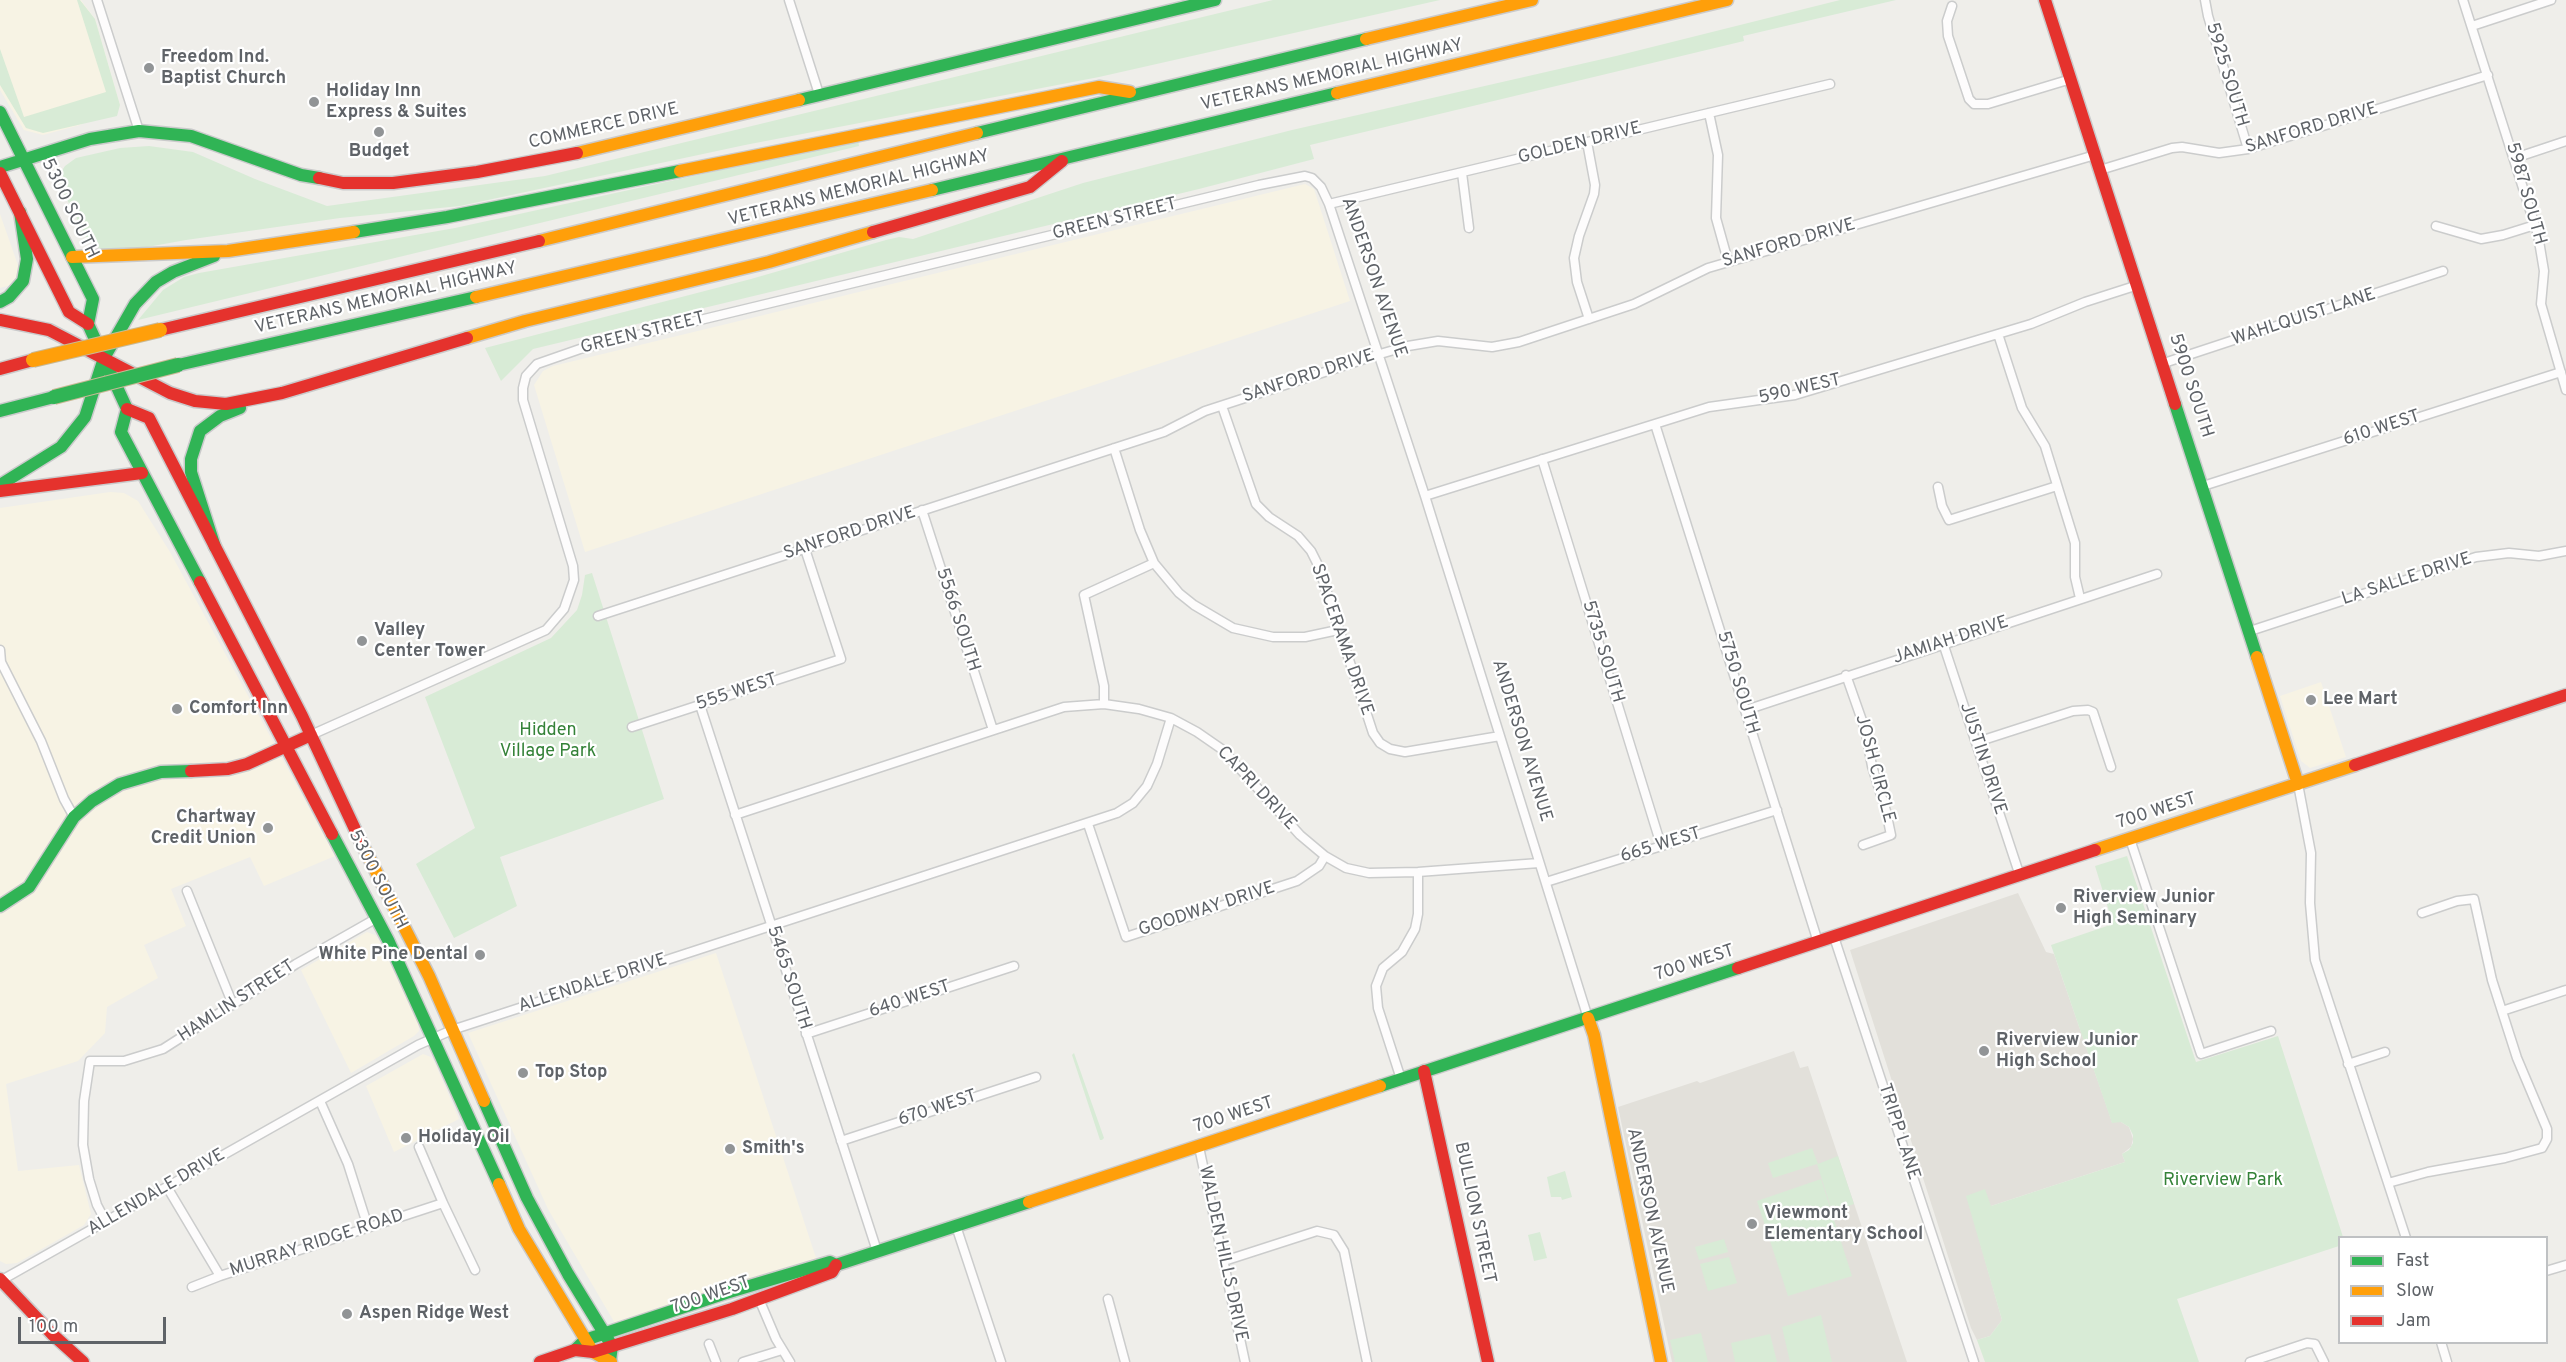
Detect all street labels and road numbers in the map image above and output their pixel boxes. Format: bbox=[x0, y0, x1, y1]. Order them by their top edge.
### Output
street label: 5925 SOUTH bbox=[2200, 20, 2252, 130]
street label: VETERANS MEMORIAL HIGHWAY bbox=[1199, 35, 1465, 117]
street label: COMMERCE DRIVE bbox=[527, 99, 681, 155]
street label: SANFORD DRIVE bbox=[2243, 99, 2381, 159]
street label: GOLDEN DRIVE bbox=[1516, 118, 1644, 170]
street label: 5987 SOUTH bbox=[2500, 140, 2550, 248]
street label: VETERANS MEMORIAL HIGHWAY bbox=[726, 146, 992, 232]
street label: 5300 SOUTH bbox=[36, 156, 102, 262]
street label: GREEN STREET bbox=[1051, 194, 1179, 246]
street label: ANDERSON AVENUE bbox=[1335, 195, 1411, 361]
street label: SANFORD DRIVE bbox=[1720, 215, 1858, 273]
street label: VETERANS MEMORIAL HIGHWAY bbox=[253, 258, 519, 340]
street label: WAHLQUIST LANE bbox=[2229, 285, 2379, 351]
street label: GREEN STREET bbox=[579, 308, 707, 360]
street label: 5900 SOUTH bbox=[2163, 331, 2217, 441]
street label: SANFORD DRIVE bbox=[1240, 345, 1378, 409]
street label: 590 WEST bbox=[1757, 370, 1843, 410]
street label: 610 WEST bbox=[2341, 406, 2423, 452]
street label: SANFORD DRIVE bbox=[781, 502, 919, 566]
street label: LA SALLE DRIVE bbox=[2339, 549, 2475, 611]
street label: SPACERAMA DRIVE bbox=[1305, 561, 1377, 719]
street label: 5566 SOUTH bbox=[930, 566, 984, 674]
street label: 5735 SOUTH bbox=[1576, 598, 1628, 706]
street label: JAMIAH DRIVE bbox=[1891, 612, 2011, 670]
street label: 5750 SOUTH bbox=[1711, 629, 1763, 737]
street label: ANDERSON AVENUE bbox=[1486, 657, 1556, 825]
street label: 555 WEST bbox=[694, 670, 780, 716]
street label: JUSTIN DRIVE bbox=[1954, 700, 2010, 818]
street label: JOSH CIRCLE bbox=[1849, 712, 1899, 826]
street label: CAPRI DRIVE bbox=[1212, 742, 1300, 836]
street label: 700 WEST bbox=[2114, 789, 2200, 835]
street label: 665 WEST bbox=[1618, 823, 1704, 869]
street label: 5300 SOUTH bbox=[343, 827, 411, 933]
street label: GOODWAY DRIVE bbox=[1136, 878, 1278, 942]
street label: 5465 SOUTH bbox=[761, 923, 815, 1033]
street label: 700 WEST bbox=[1652, 941, 1738, 987]
street label: ALLENDALE DRIVE bbox=[516, 950, 670, 1018]
street label: HAMLIN STREET bbox=[174, 956, 300, 1048]
street label: 640 WEST bbox=[867, 977, 953, 1023]
street label: TRIPP LANE bbox=[1872, 1081, 1924, 1183]
street label: 670 WEST bbox=[896, 1086, 980, 1132]
street label: 700 WEST bbox=[1191, 1093, 1277, 1139]
street label: ANDERSON AVENUE bbox=[1621, 1126, 1677, 1296]
street label: BULLION STREET bbox=[1448, 1140, 1500, 1286]
street label: ALLENDALE DRIVE bbox=[84, 1145, 230, 1241]
street label: WALDEN HILLS DRIVE bbox=[1193, 1164, 1251, 1344]
street label: MURRAY RIDGE ROAD bbox=[227, 1206, 407, 1282]
street label: 700 WEST bbox=[668, 1272, 754, 1320]

